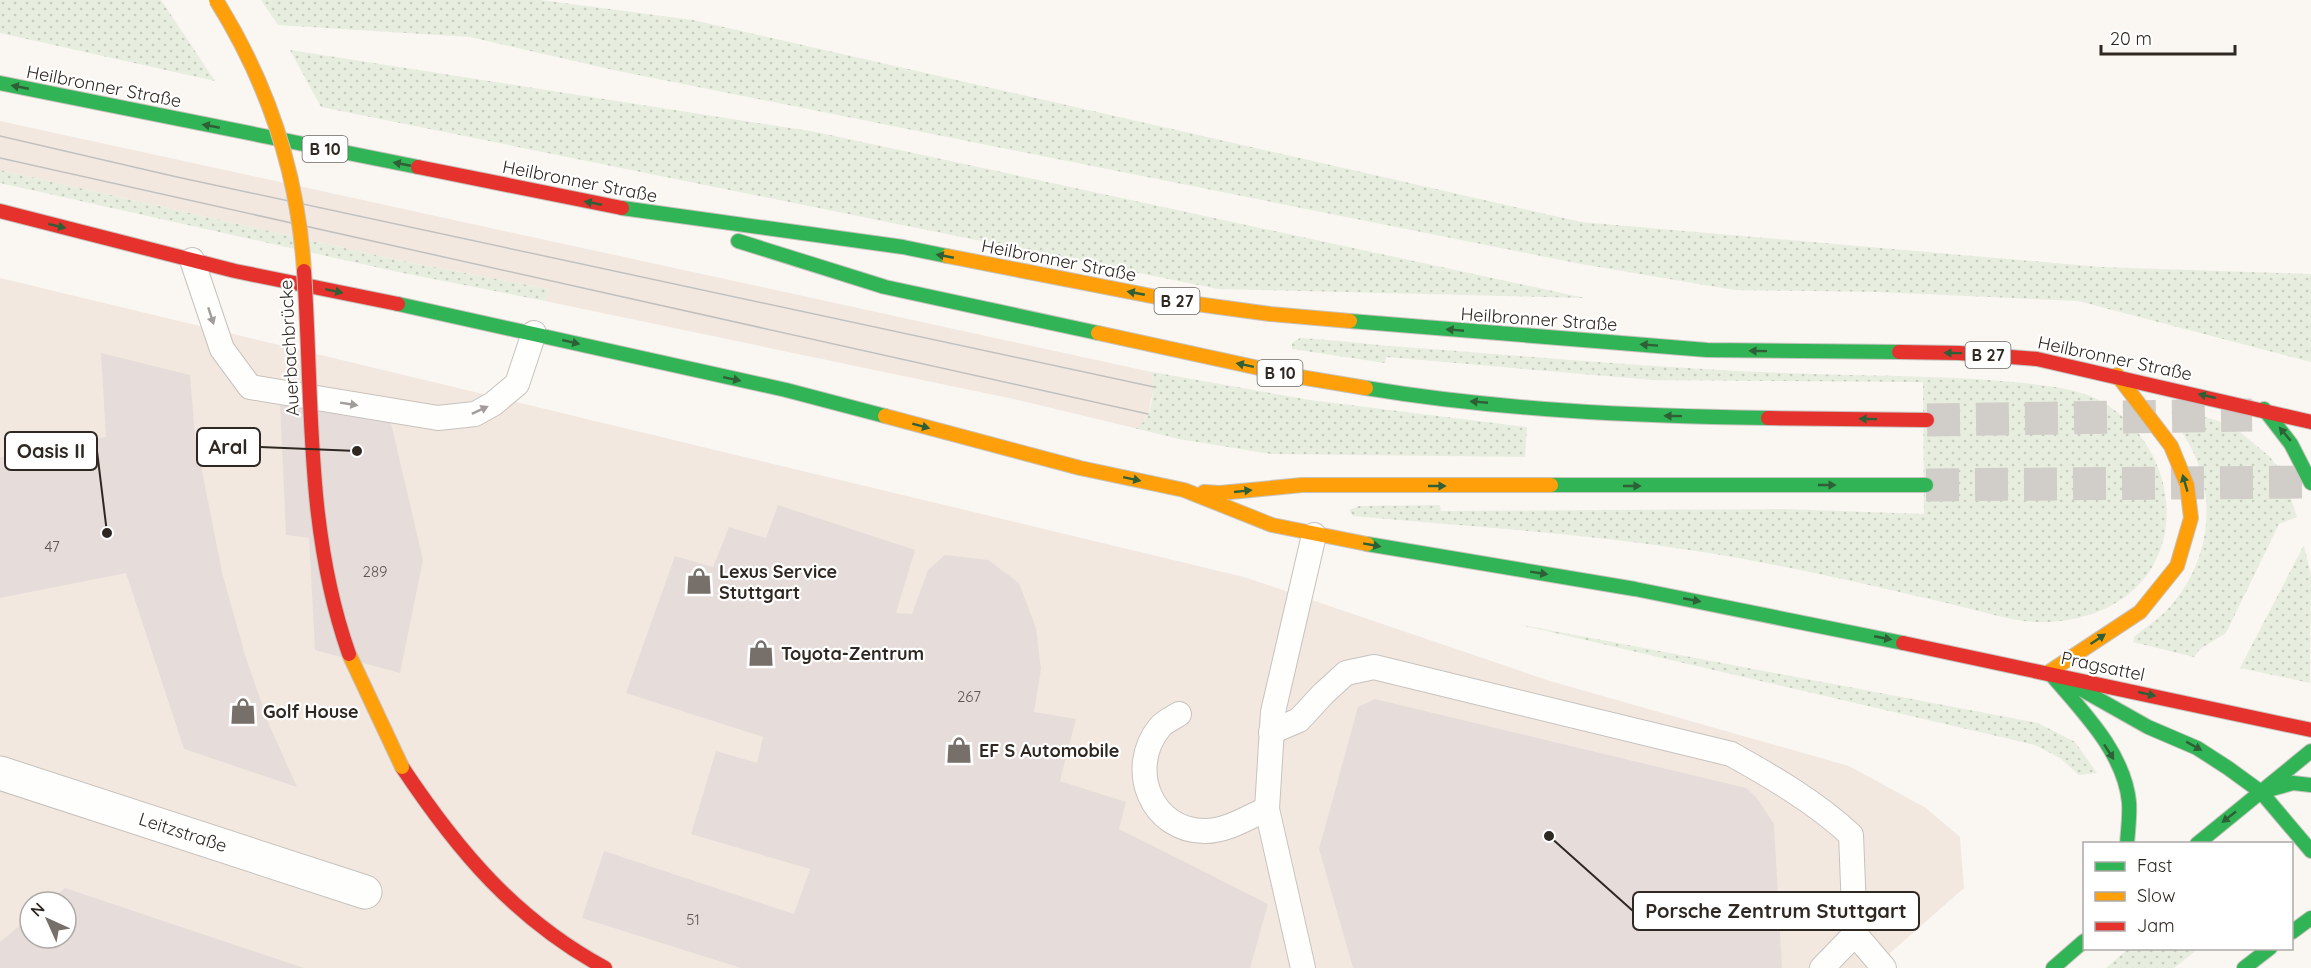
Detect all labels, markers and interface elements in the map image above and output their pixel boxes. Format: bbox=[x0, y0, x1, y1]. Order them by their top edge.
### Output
scale bar bbox=[2101, 18, 2234, 56]
text: 20 m bbox=[2110, 27, 2152, 50]
street label: Heilbronner Straße bbox=[25, 60, 183, 112]
one-way arrow bbox=[10, 82, 29, 91]
one-way arrow bbox=[201, 121, 220, 130]
road number: B 10 bbox=[302, 136, 348, 162]
street label: Heilbronner Straße bbox=[501, 155, 659, 207]
one-way arrow bbox=[392, 159, 411, 168]
one-way arrow bbox=[584, 198, 603, 207]
one-way arrow bbox=[48, 221, 66, 231]
street label: Heilbronner Straße bbox=[980, 234, 1138, 286]
one-way arrow bbox=[935, 251, 954, 260]
street label: Auerbachbrücke bbox=[274, 279, 304, 417]
one-way arrow bbox=[324, 287, 343, 296]
one-way arrow bbox=[1126, 288, 1145, 297]
road number: B 27 bbox=[1154, 288, 1200, 314]
street label: Heilbronner Straße bbox=[1460, 302, 1618, 336]
one-way arrow bbox=[206, 307, 216, 325]
one-way arrow bbox=[1445, 325, 1464, 335]
street label: Heilbronner Straße bbox=[2036, 330, 2194, 386]
one-way arrow bbox=[562, 338, 581, 347]
one-way arrow bbox=[1640, 341, 1659, 350]
road number: B 27 bbox=[1966, 342, 2010, 368]
one-way arrow bbox=[1748, 346, 1767, 355]
one-way arrow bbox=[1943, 349, 1962, 358]
one-way arrow bbox=[1235, 360, 1254, 369]
road number: B 10 bbox=[1258, 360, 1302, 386]
one-way arrow bbox=[723, 374, 742, 384]
one-way arrow bbox=[2197, 390, 2216, 400]
one-way arrow bbox=[1469, 397, 1488, 407]
one-way arrow bbox=[340, 400, 359, 409]
one-way arrow bbox=[472, 406, 489, 415]
one-way arrow bbox=[1664, 412, 1683, 421]
one-way arrow bbox=[1859, 414, 1878, 424]
one-way arrow bbox=[912, 421, 931, 431]
one-way arrow bbox=[2279, 427, 2292, 442]
callout: Aral bbox=[197, 428, 260, 466]
callout: Oasis II bbox=[5, 432, 97, 470]
text: Aral bbox=[208, 434, 248, 459]
text: Oasis II bbox=[17, 438, 85, 463]
one-way arrow bbox=[2180, 474, 2189, 492]
one-way arrow bbox=[1123, 475, 1142, 484]
one-way arrow bbox=[1818, 480, 1837, 490]
one-way arrow bbox=[1428, 481, 1447, 491]
one-way arrow bbox=[1623, 481, 1642, 491]
one-way arrow bbox=[1233, 486, 1252, 496]
house number: 47 bbox=[44, 537, 60, 556]
one-way arrow bbox=[1363, 541, 1382, 550]
place label: Lexus Service Stuttgart bbox=[719, 560, 837, 604]
house number: 289 bbox=[363, 562, 387, 581]
shop icon: Lexus Service Stuttgart bbox=[684, 566, 714, 596]
one-way arrow bbox=[1530, 569, 1549, 578]
one-way arrow bbox=[1683, 596, 1702, 605]
one-way arrow bbox=[2089, 633, 2105, 645]
one-way arrow bbox=[1874, 634, 1893, 644]
shop icon: Toyota-Zentrum bbox=[746, 638, 776, 668]
place label: Toyota-Zentrum bbox=[781, 642, 924, 665]
street label: Pragsattel bbox=[2059, 646, 2147, 686]
house number: 267 bbox=[957, 687, 981, 706]
one-way arrow bbox=[2138, 689, 2157, 699]
shop icon: Golf House bbox=[228, 696, 258, 726]
place label: Golf House bbox=[263, 700, 359, 723]
shop icon: EF S Automobile bbox=[944, 735, 974, 765]
place label: EF S Automobile bbox=[979, 739, 1119, 762]
one-way arrow bbox=[2186, 741, 2202, 752]
one-way arrow bbox=[2104, 744, 2115, 760]
street label: Leitzstraße bbox=[136, 807, 230, 857]
one-way arrow bbox=[2221, 811, 2237, 824]
legend bbox=[2083, 842, 2293, 950]
text: Fast bbox=[2137, 854, 2172, 877]
text: Slow bbox=[2137, 884, 2175, 907]
north arrow bbox=[18, 890, 78, 950]
callout: Porsche Zentrum Stuttgart bbox=[1633, 892, 1919, 930]
text: N bbox=[26, 898, 49, 921]
text: Porsche Zentrum Stuttgart bbox=[1645, 898, 1907, 923]
house number: 51 bbox=[686, 910, 700, 929]
text: Jam bbox=[2137, 914, 2175, 937]

